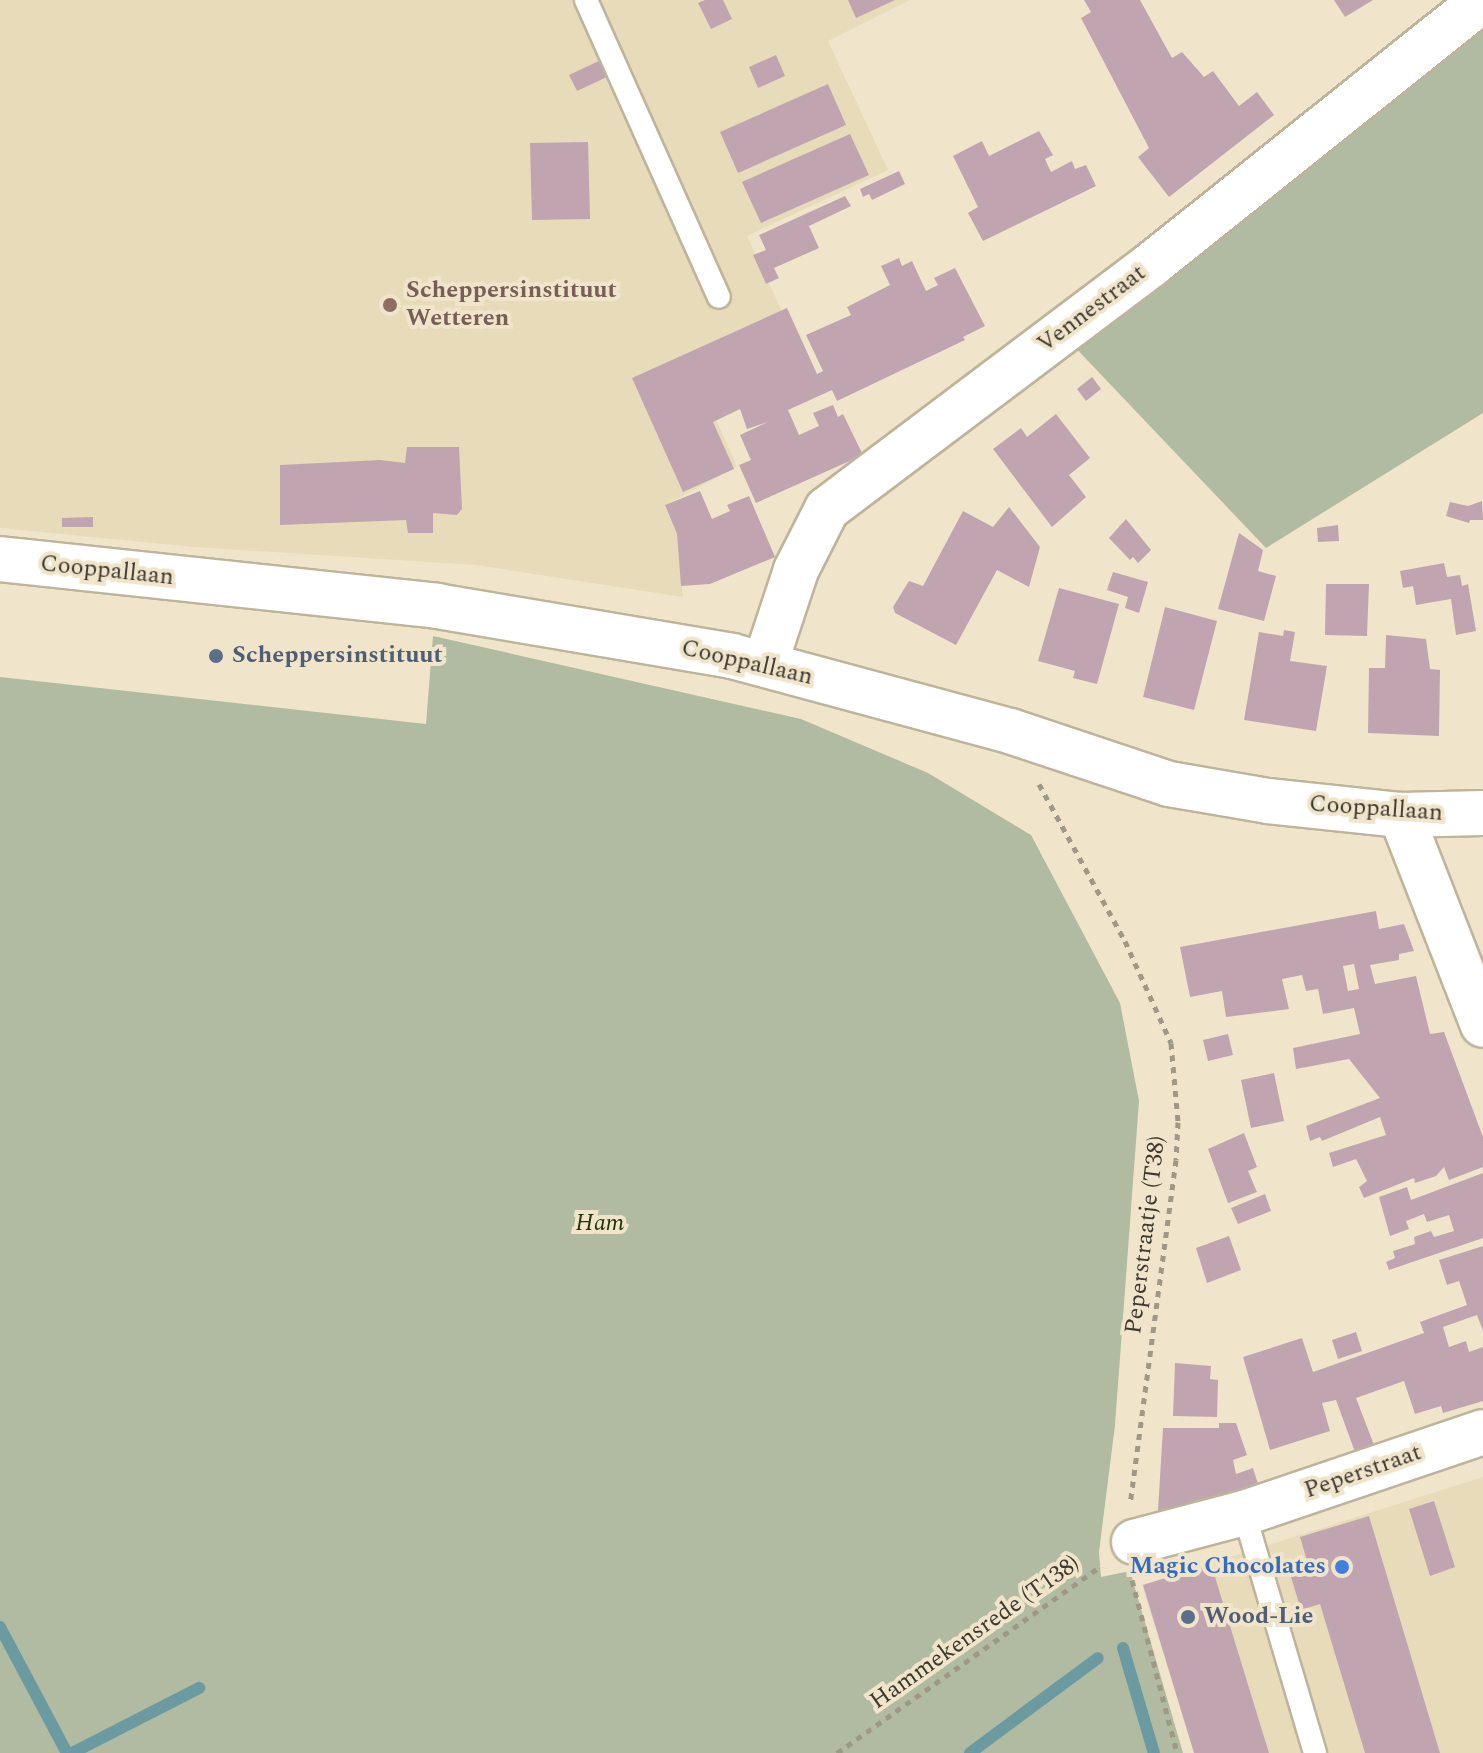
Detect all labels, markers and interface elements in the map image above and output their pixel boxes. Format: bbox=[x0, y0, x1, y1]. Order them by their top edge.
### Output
street label: Vennestraat bbox=[1032, 259, 1152, 359]
place label: Scheppersinstituut Wetteren bbox=[406, 277, 617, 333]
marker: Scheppersinstituut Wetteren bbox=[381, 296, 399, 314]
street label: Cooppallaan bbox=[39, 550, 175, 592]
street label: Cooppallaan bbox=[678, 634, 816, 692]
place label: Scheppersinstituut bbox=[232, 642, 443, 670]
marker: Scheppersinstituut bbox=[207, 647, 225, 665]
street label: Cooppallaan bbox=[1308, 790, 1444, 828]
street label: Peperstraatje (T38) bbox=[1120, 1134, 1172, 1336]
park label: Ham bbox=[576, 1210, 624, 1238]
street label: Peperstraat bbox=[1301, 1439, 1425, 1505]
street label: Hammekensrede (T138) bbox=[865, 1550, 1085, 1716]
place label: Magic Chocolates bbox=[1130, 1553, 1326, 1581]
marker: Magic Chocolates bbox=[1333, 1558, 1351, 1576]
place label: Wood-Lie bbox=[1204, 1603, 1313, 1631]
marker: Wood-Lie bbox=[1179, 1608, 1197, 1626]

